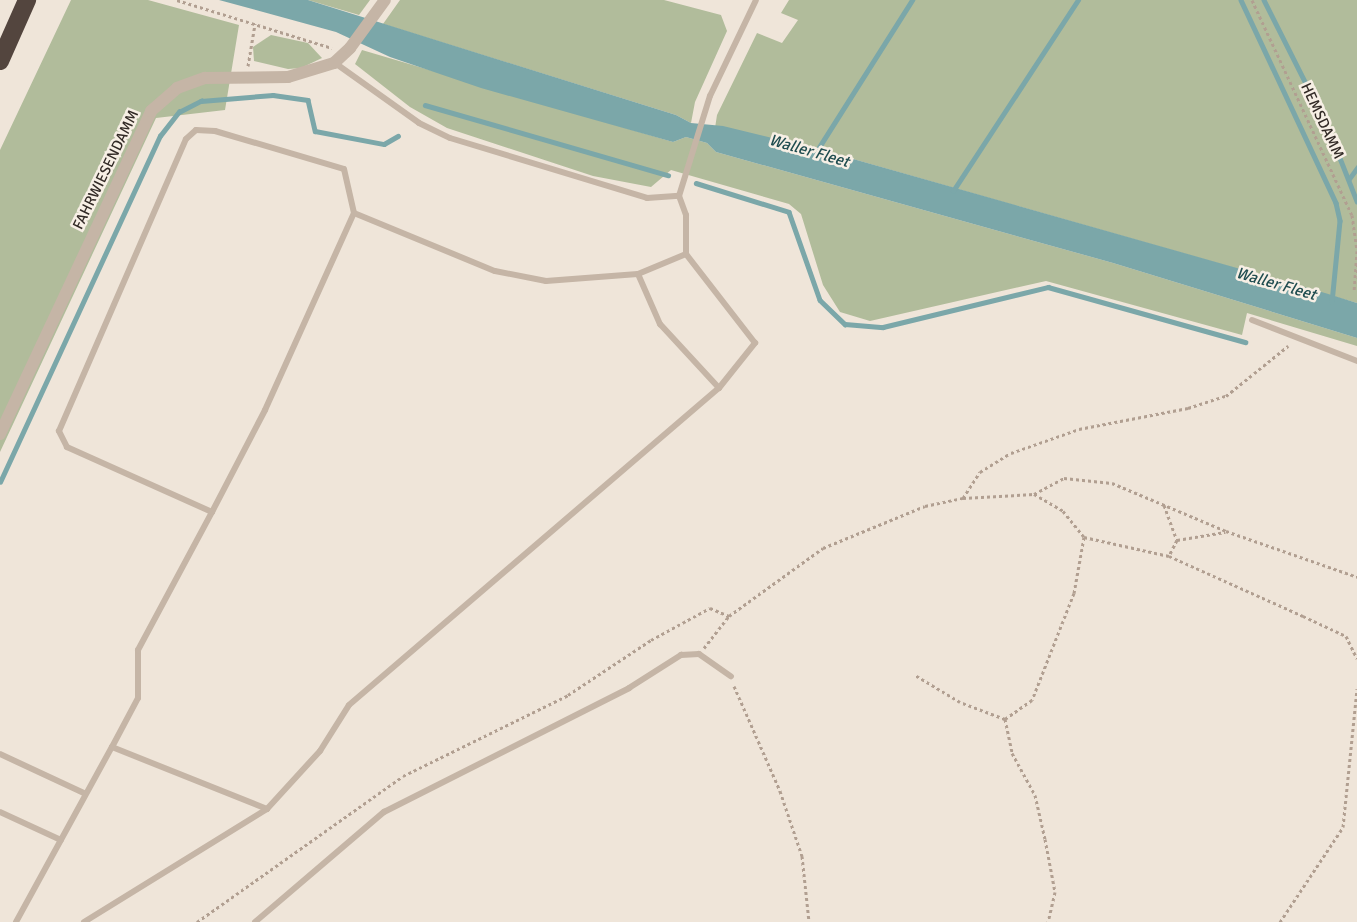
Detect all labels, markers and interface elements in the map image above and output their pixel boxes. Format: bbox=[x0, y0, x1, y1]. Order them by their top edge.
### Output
street label: HEMSDAMM bbox=[1297, 80, 1347, 162]
street label: FAHRWIESENDAMM bbox=[69, 107, 143, 233]
water label: Waller Fleet bbox=[767, 130, 851, 172]
water label: Waller Fleet bbox=[1234, 263, 1318, 305]

